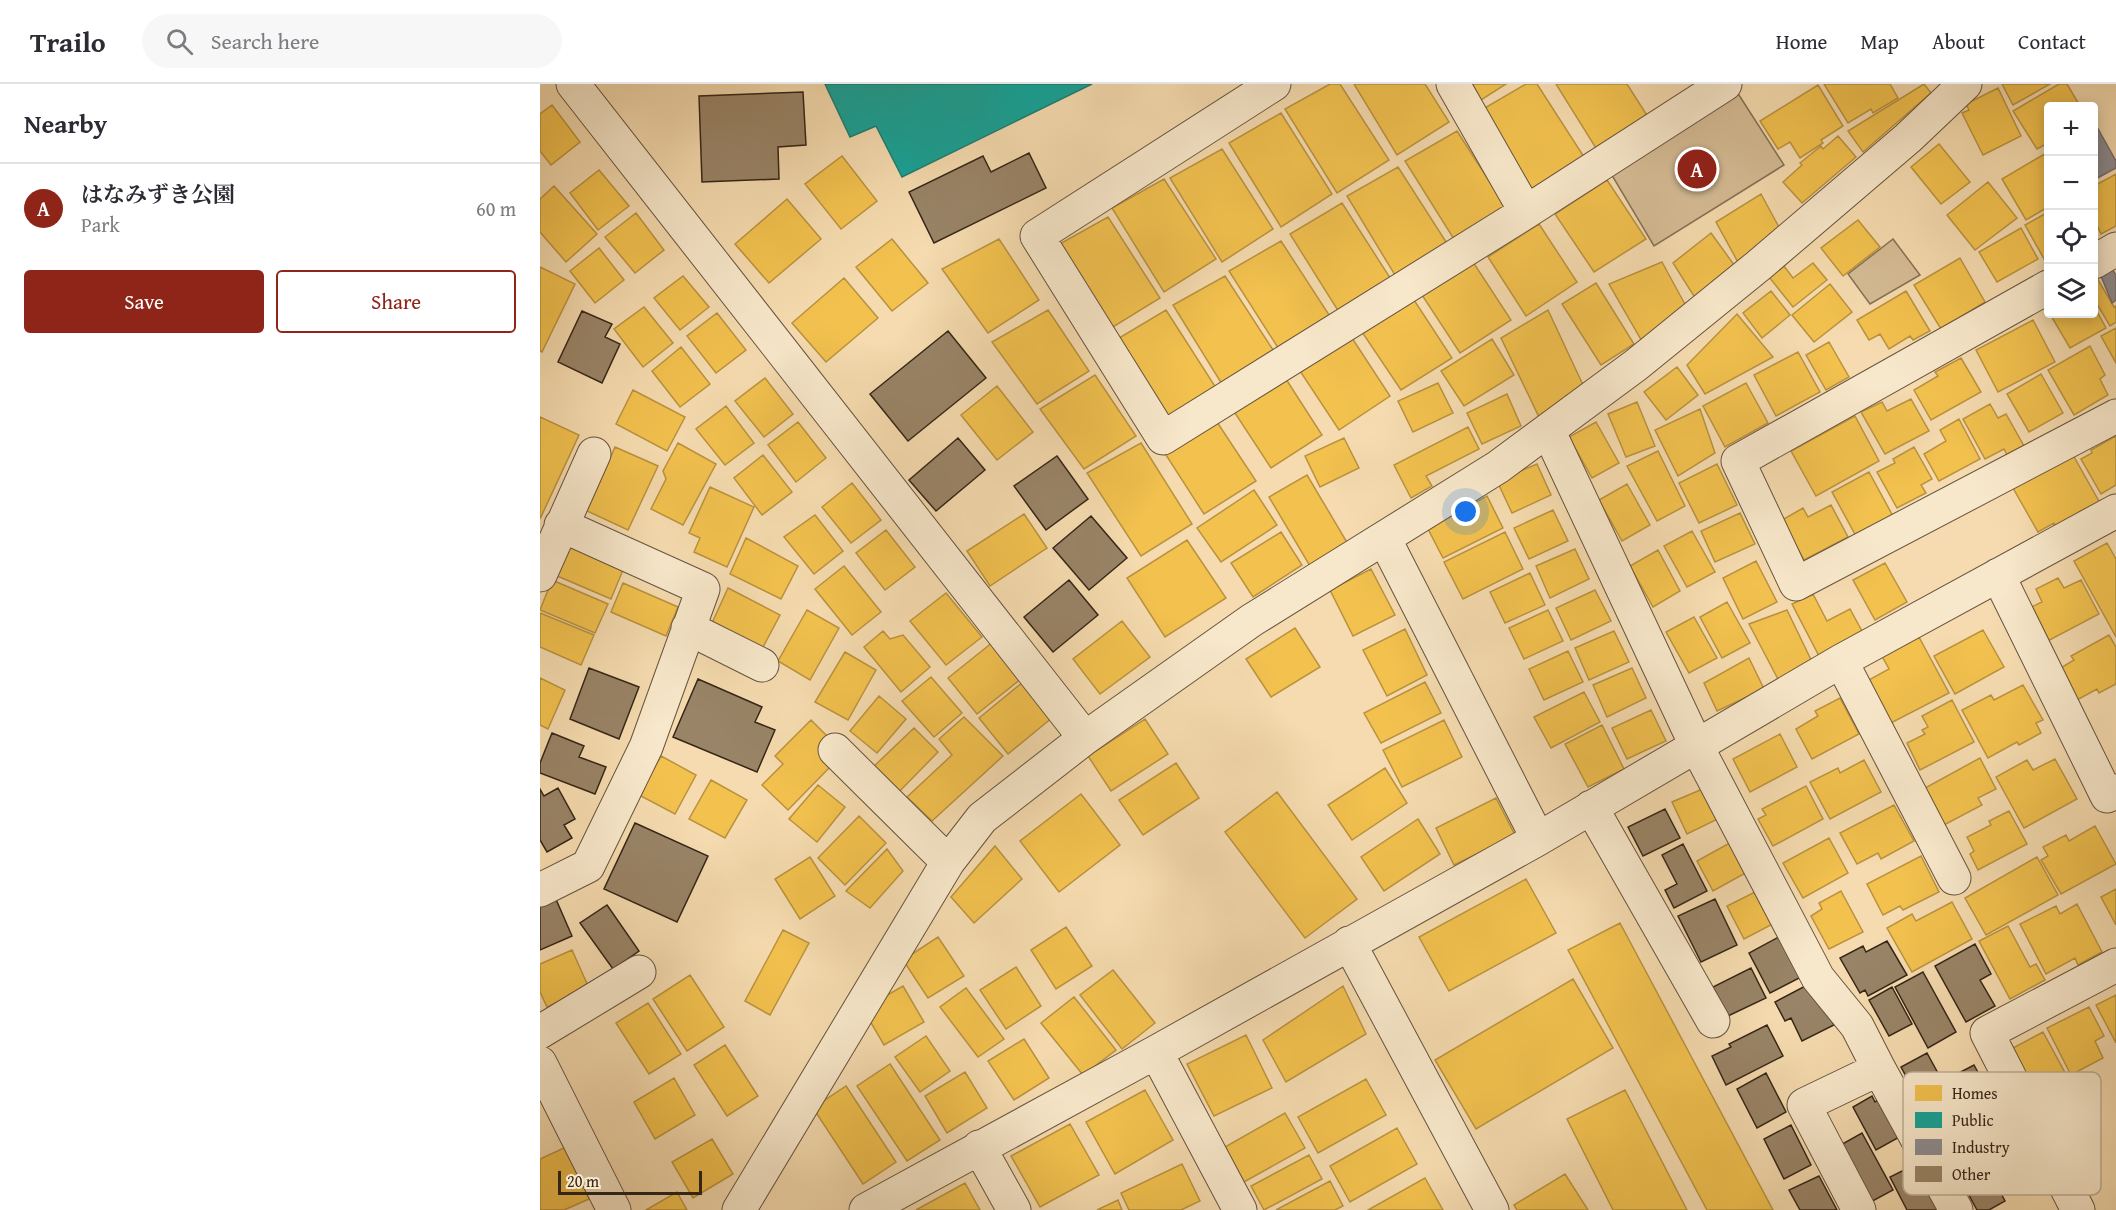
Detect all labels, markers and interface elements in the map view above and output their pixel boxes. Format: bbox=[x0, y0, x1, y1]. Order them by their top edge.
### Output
search box bbox=[142, 14, 562, 68]
text: Trailo bbox=[30, 21, 106, 62]
icon: search bbox=[163, 25, 196, 58]
text: Search here bbox=[211, 25, 319, 57]
text: Home bbox=[1776, 26, 1827, 57]
text: Map bbox=[1860, 26, 1899, 57]
text: About bbox=[1932, 26, 1985, 57]
text: Contact bbox=[2018, 26, 2086, 57]
map controls bbox=[2044, 102, 2098, 318]
button: + bbox=[2044, 102, 2098, 156]
text: Nearby bbox=[24, 104, 107, 143]
pin: A bbox=[1678, 146, 1716, 191]
button: − bbox=[2044, 156, 2098, 210]
text: はなみずき公園 bbox=[81, 178, 235, 210]
text: A bbox=[37, 194, 50, 223]
text: 60 m bbox=[476, 194, 516, 223]
text: Park bbox=[81, 210, 120, 239]
button: locate bbox=[2044, 210, 2098, 264]
button: layers bbox=[2044, 264, 2098, 318]
button: Save bbox=[24, 270, 264, 333]
button: Share bbox=[276, 270, 516, 333]
your location bbox=[1451, 497, 1480, 526]
legend bbox=[1903, 1072, 2101, 1195]
text: Homes bbox=[1952, 1081, 1998, 1105]
text: Public bbox=[1952, 1108, 1994, 1132]
text: Industry bbox=[1952, 1135, 2010, 1159]
text: Other bbox=[1952, 1162, 1991, 1186]
scale bar bbox=[558, 1168, 702, 1196]
text: 20 m bbox=[567, 1169, 599, 1193]

